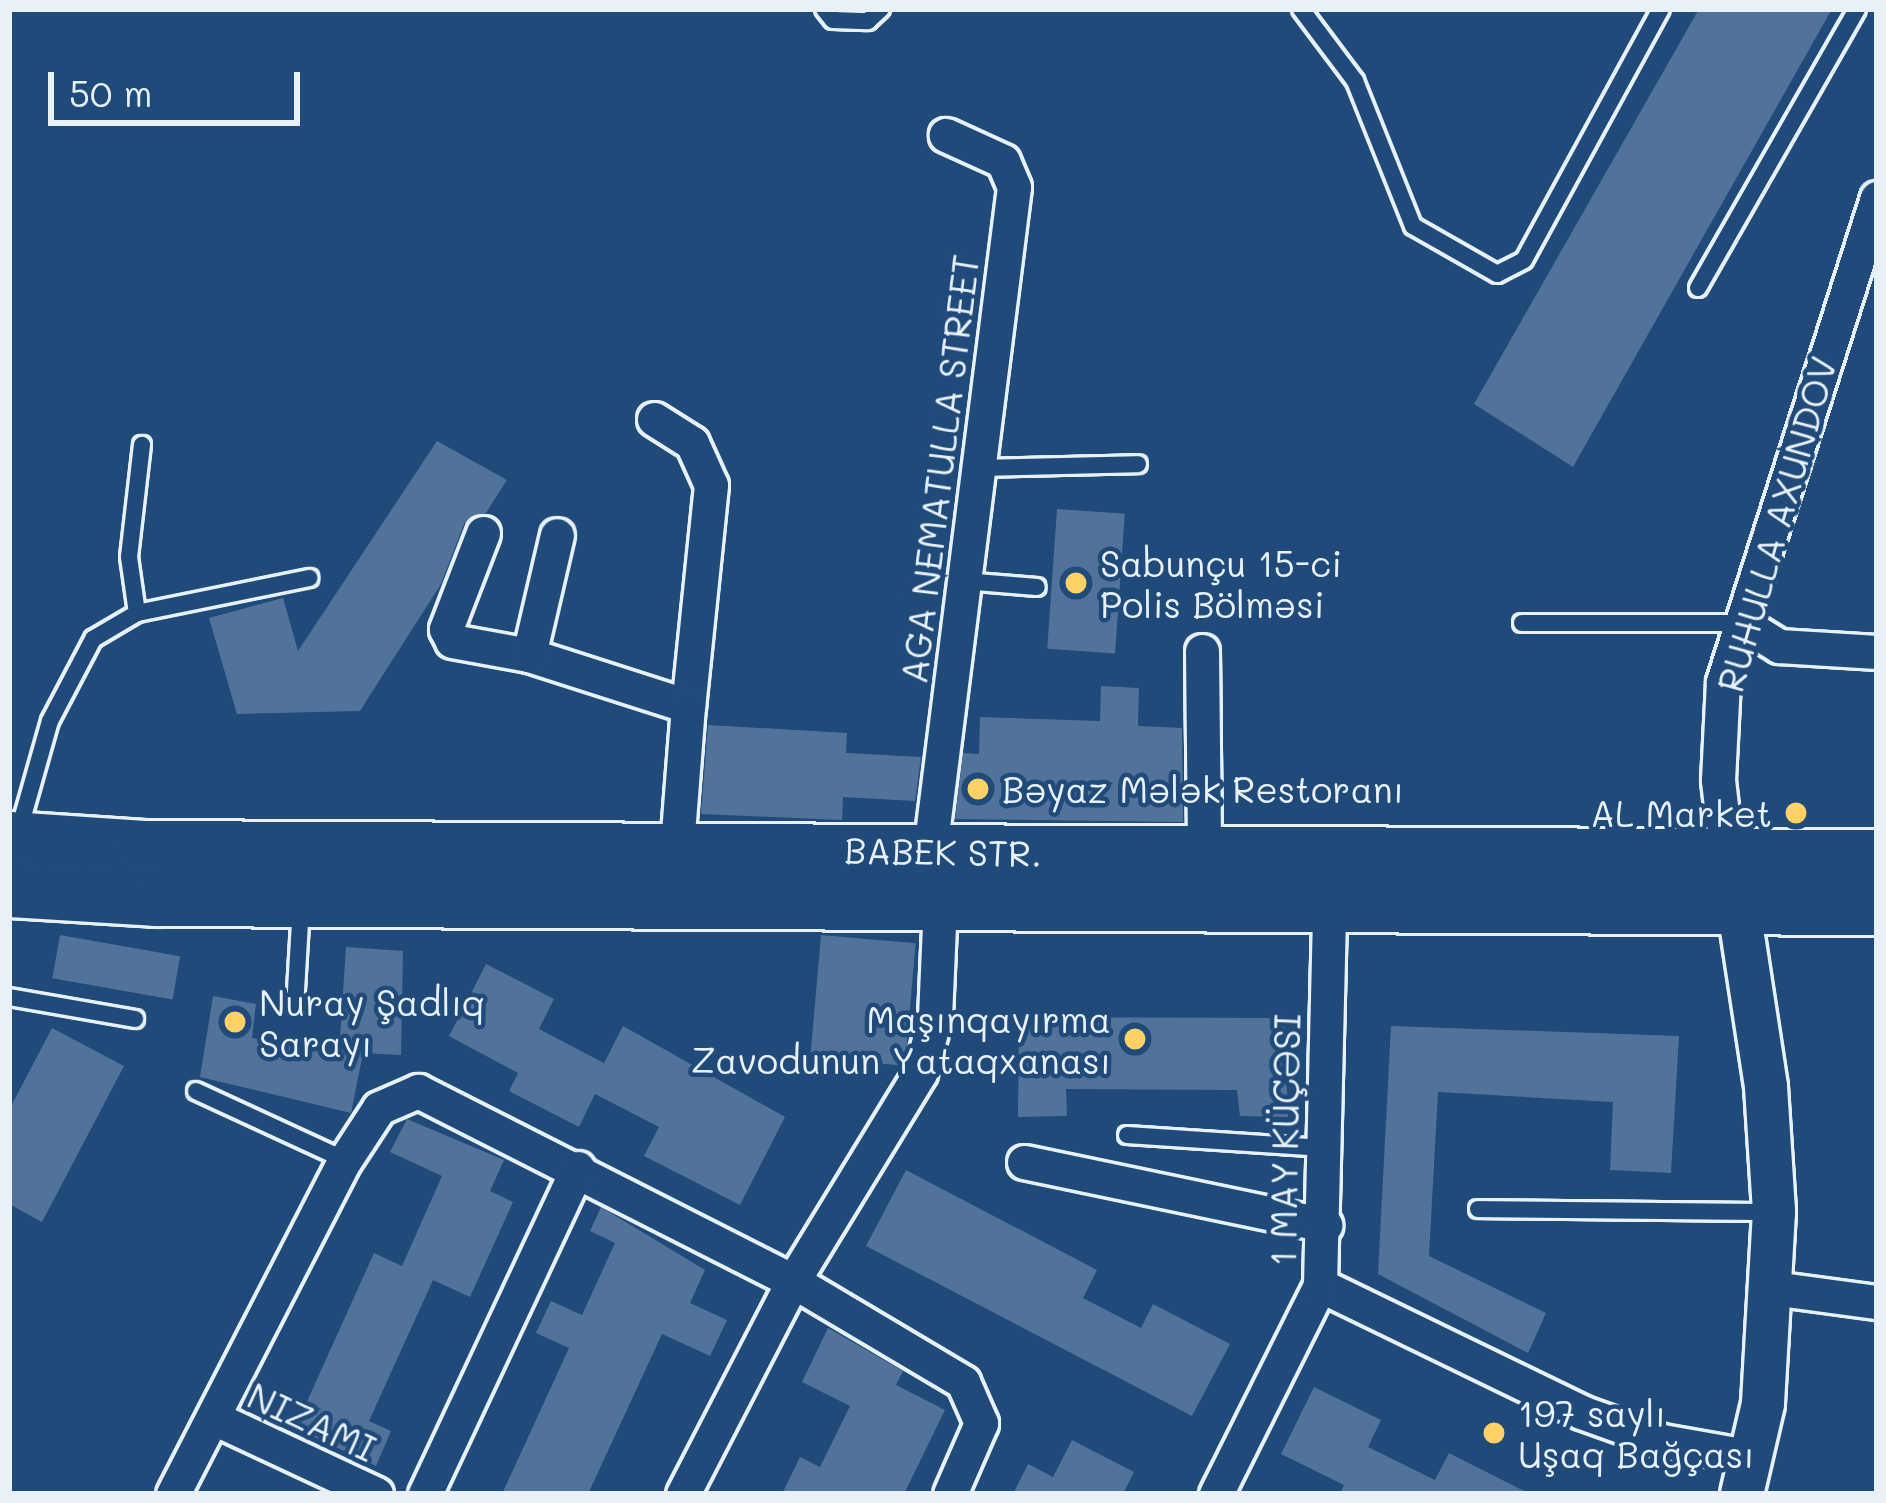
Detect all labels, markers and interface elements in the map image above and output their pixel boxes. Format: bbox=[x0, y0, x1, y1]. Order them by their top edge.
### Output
scale bar bbox=[54, 48, 306, 122]
text: 50 m bbox=[69, 69, 152, 116]
street label: AGA NEMATULLA STREET bbox=[891, 252, 987, 686]
street label: RUHULLA AXUNDOV bbox=[1707, 351, 1845, 697]
place label: Sabunçu 15-ci Polis Bölməsi bbox=[1100, 540, 1342, 625]
marker: Sabunçu 15-ci Polis Bölməsi bbox=[1063, 570, 1089, 596]
place label: Bəyaz Mələk Restoranı bbox=[1002, 767, 1404, 811]
marker: Bəyaz Mələk Restoranı bbox=[965, 776, 991, 802]
place label: AL Market bbox=[1590, 791, 1772, 835]
marker: AL Market bbox=[1783, 800, 1809, 826]
street label: BABEK STR. bbox=[844, 828, 1042, 874]
place label: Nuray Şadlıq Sarayı bbox=[259, 979, 485, 1064]
place label: Maşınqayırma Zavodunun Yataqxanası bbox=[691, 996, 1111, 1081]
marker: Nuray Şadlıq Sarayı bbox=[222, 1009, 248, 1035]
street label: 1 MAY KÜÇƏSI bbox=[1260, 1013, 1308, 1267]
marker: Maşınqayırma Zavodunun Yataqxanası bbox=[1122, 1026, 1148, 1052]
street label: NIZAMI bbox=[241, 1373, 383, 1469]
place label: 197 saylı Uşaq Bağçası bbox=[1518, 1390, 1755, 1475]
marker: 197 saylı Uşaq Bağçası bbox=[1481, 1420, 1507, 1446]

